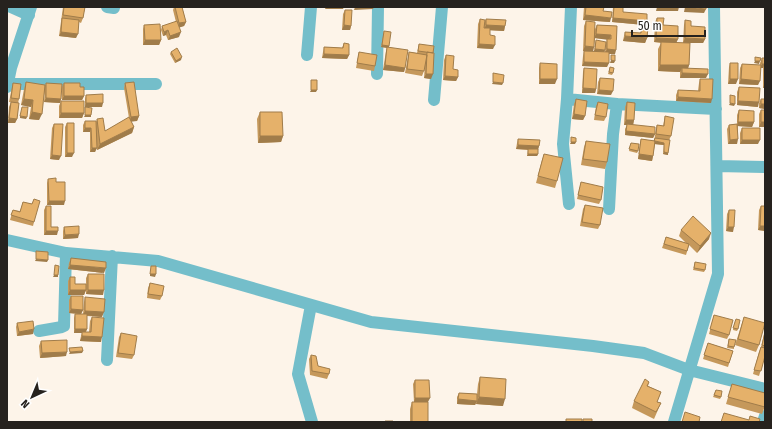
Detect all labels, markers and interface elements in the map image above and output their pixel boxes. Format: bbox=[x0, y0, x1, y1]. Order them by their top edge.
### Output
scale bar bbox=[632, 12, 705, 38]
text: 50 m bbox=[638, 19, 662, 33]
north arrow bbox=[12, 377, 52, 417]
text: N bbox=[19, 397, 32, 411]

